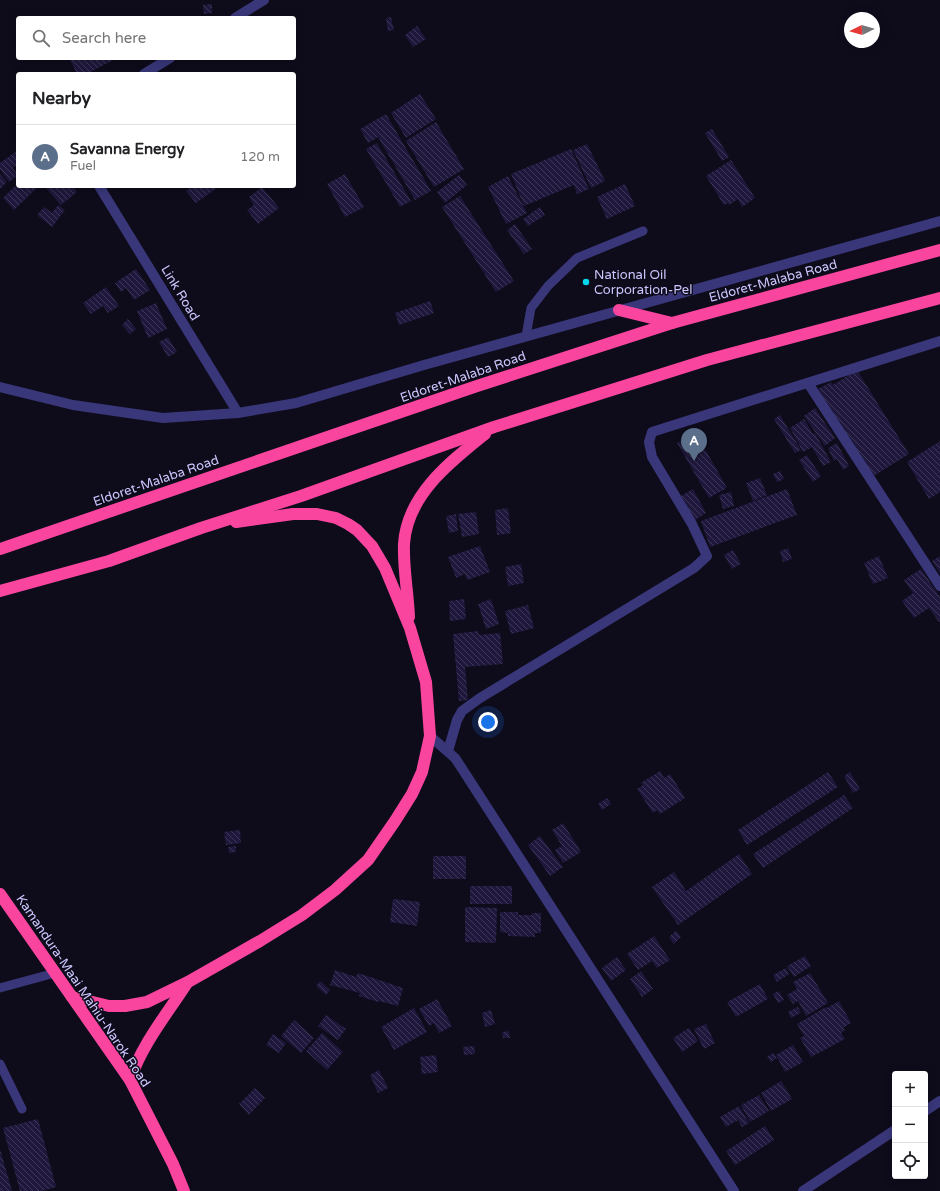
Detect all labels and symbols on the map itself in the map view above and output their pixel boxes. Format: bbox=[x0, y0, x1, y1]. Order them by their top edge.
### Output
north arrow bbox=[844, 12, 880, 48]
street label: Eldoret-Malaba Road bbox=[707, 256, 839, 306]
street label: Link Road bbox=[157, 262, 203, 324]
place label: National Oil Corporation-Pel bbox=[594, 267, 692, 298]
marker: National Oil Corporation-Pel bbox=[581, 277, 591, 287]
street label: Eldoret-Malaba Road bbox=[398, 348, 528, 406]
pin: A bbox=[681, 428, 707, 461]
street label: Eldoret-Malaba Road bbox=[91, 452, 221, 510]
your location bbox=[478, 712, 498, 732]
street label: Kamandura-Maai Mahiu-Narok Road bbox=[12, 892, 154, 1090]

